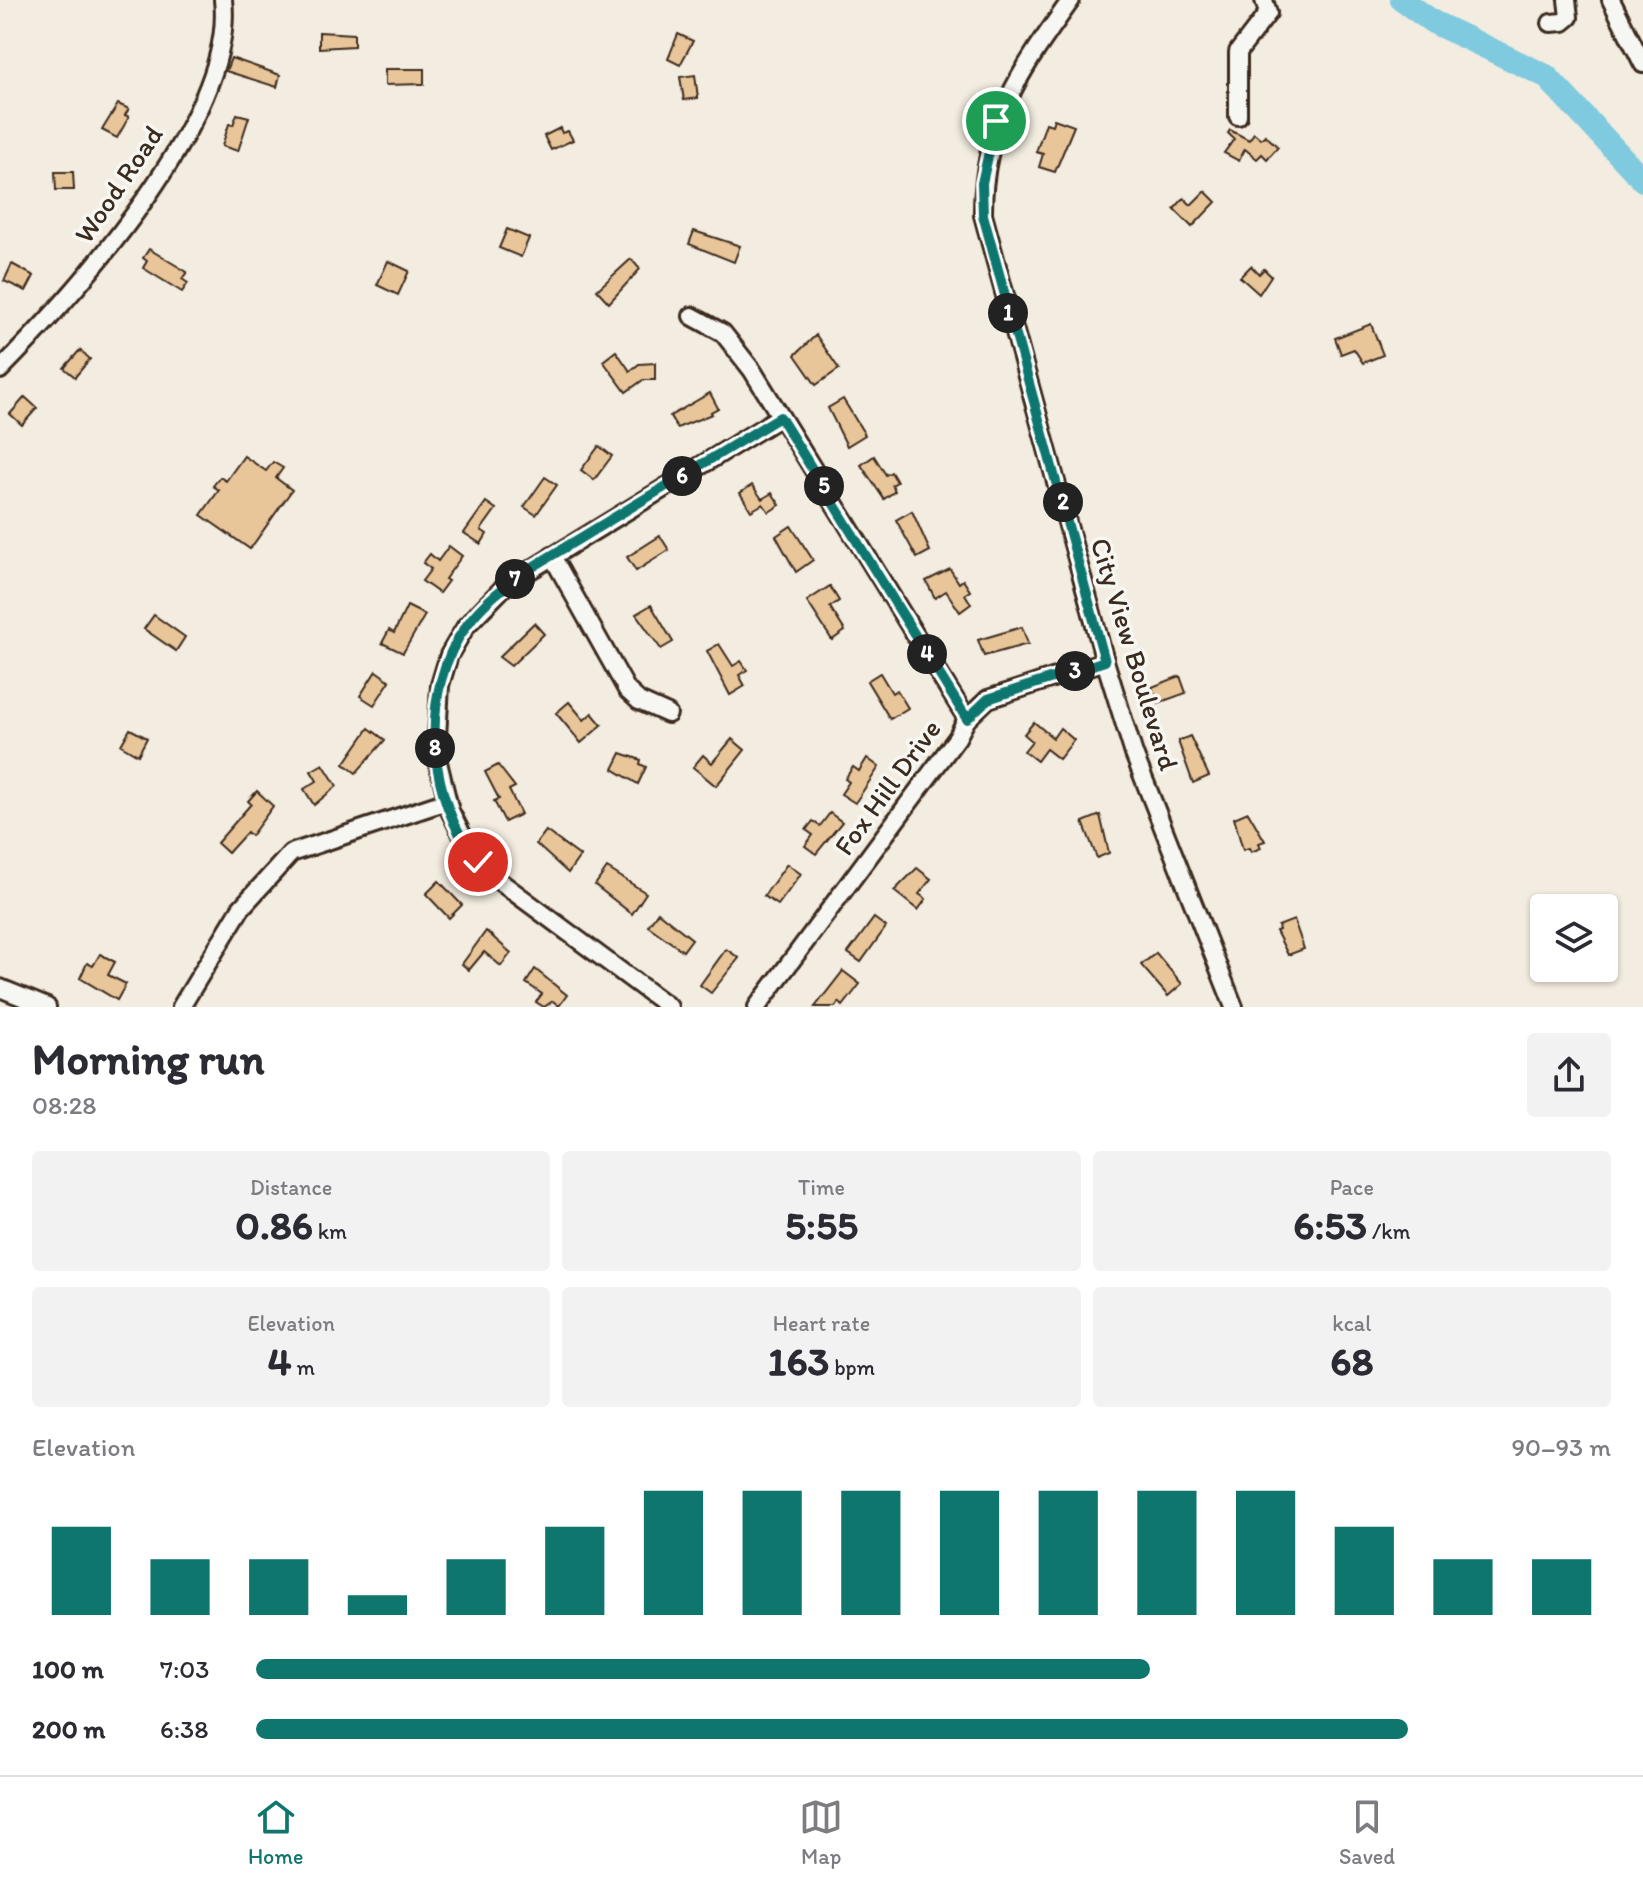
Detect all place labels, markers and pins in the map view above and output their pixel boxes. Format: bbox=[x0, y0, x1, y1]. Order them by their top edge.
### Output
pin bbox=[962, 87, 1030, 155]
pin: 1 bbox=[988, 293, 1028, 333]
pin: 6 bbox=[662, 456, 702, 496]
pin: 5 bbox=[804, 466, 844, 506]
pin: 2 bbox=[1043, 482, 1083, 522]
pin: 7 bbox=[495, 559, 535, 599]
pin: 4 bbox=[907, 634, 947, 674]
pin: 3 bbox=[1055, 651, 1095, 691]
pin: 8 bbox=[415, 728, 455, 768]
pin bbox=[444, 828, 512, 896]

